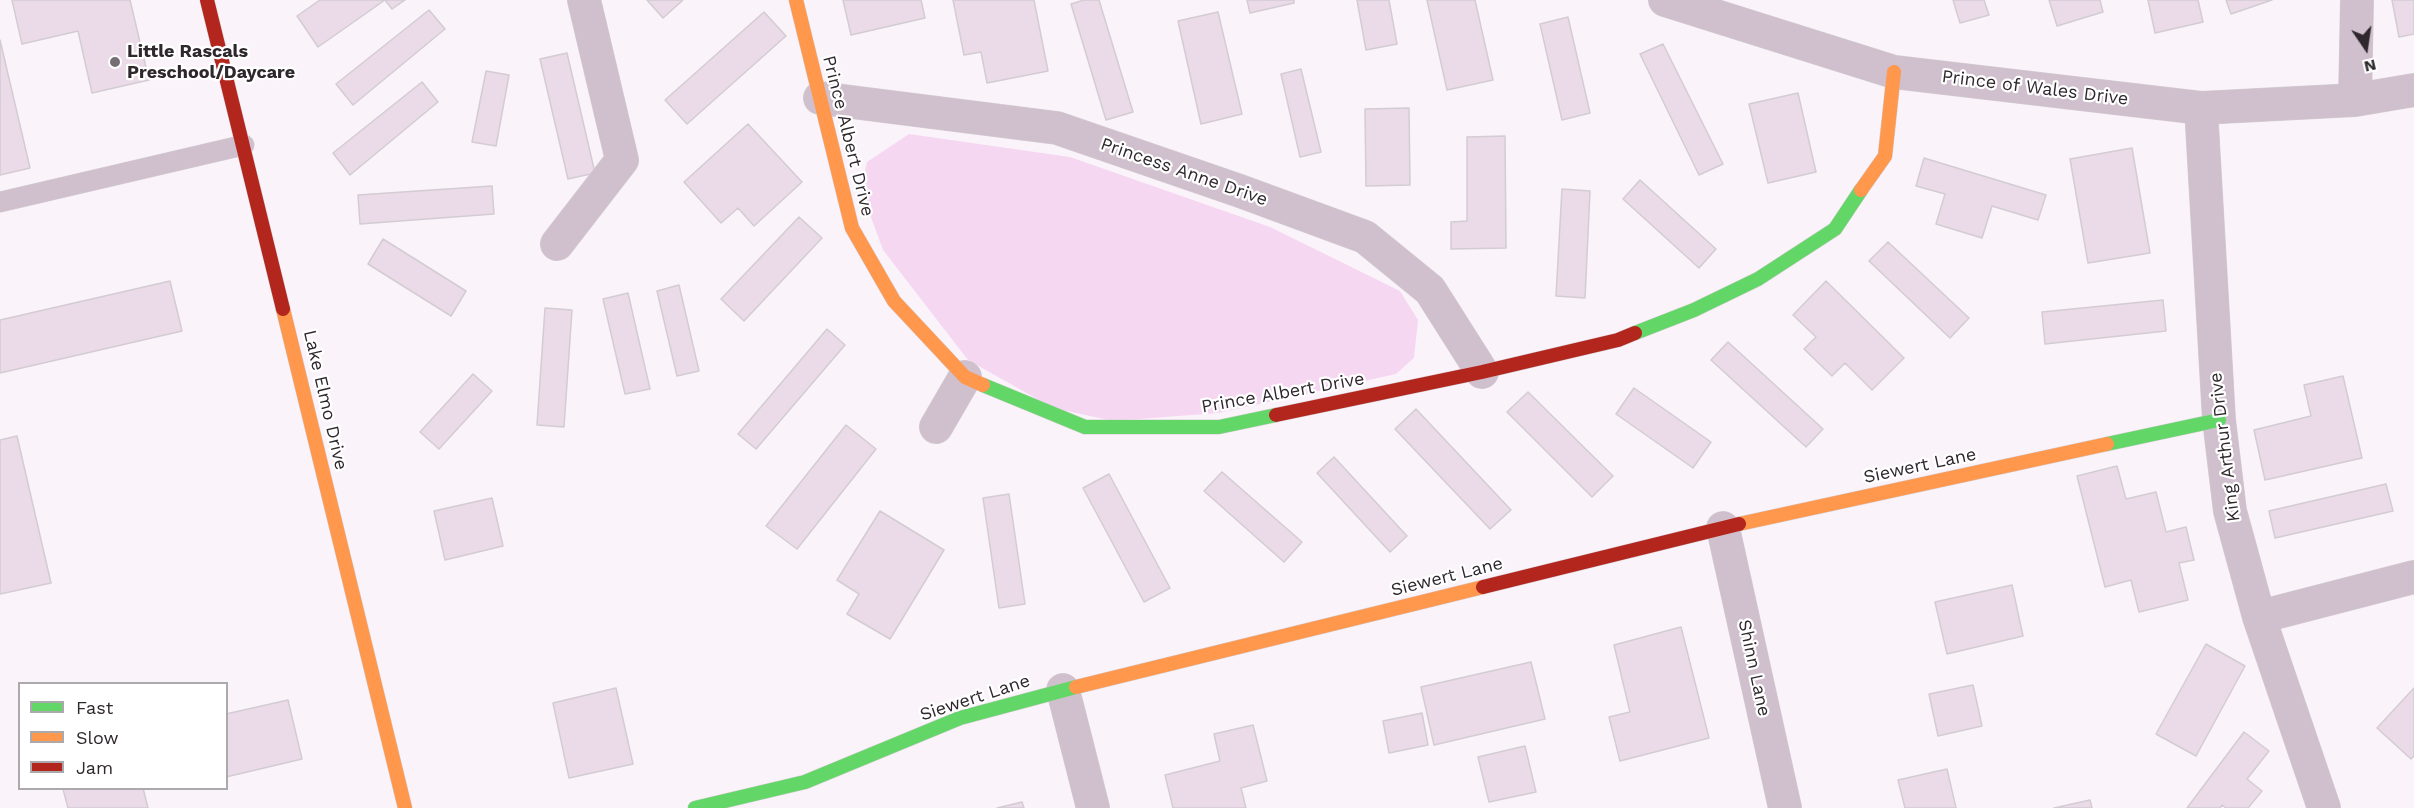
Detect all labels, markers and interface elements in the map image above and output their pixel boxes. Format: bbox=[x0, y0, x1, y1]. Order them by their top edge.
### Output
north arrow bbox=[2336, 18, 2396, 78]
place label: Little Rascals Preschool/Daycare bbox=[127, 41, 295, 84]
street label: Prince Albert Drive bbox=[818, 53, 878, 219]
marker: Little Rascals Preschool/Daycare bbox=[108, 55, 122, 69]
text: N bbox=[2362, 55, 2378, 77]
street label: Prince of Wales Drive bbox=[1941, 66, 2129, 110]
street label: Princess Anne Drive bbox=[1098, 133, 1270, 211]
street label: Lake Elmo Drive bbox=[298, 328, 352, 472]
street label: Prince Albert Drive bbox=[1200, 368, 1366, 418]
street label: King Arthur Drive bbox=[2205, 371, 2245, 523]
street label: Siewert Lane bbox=[1862, 444, 1978, 488]
street label: Siewert Lane bbox=[1389, 553, 1505, 601]
street label: Shinn Lane bbox=[1733, 618, 1775, 718]
street label: Siewert Lane bbox=[917, 670, 1033, 726]
legend bbox=[18, 682, 228, 790]
text: Fast bbox=[76, 697, 113, 718]
text: Slow bbox=[76, 727, 119, 748]
text: Jam bbox=[76, 757, 113, 778]

